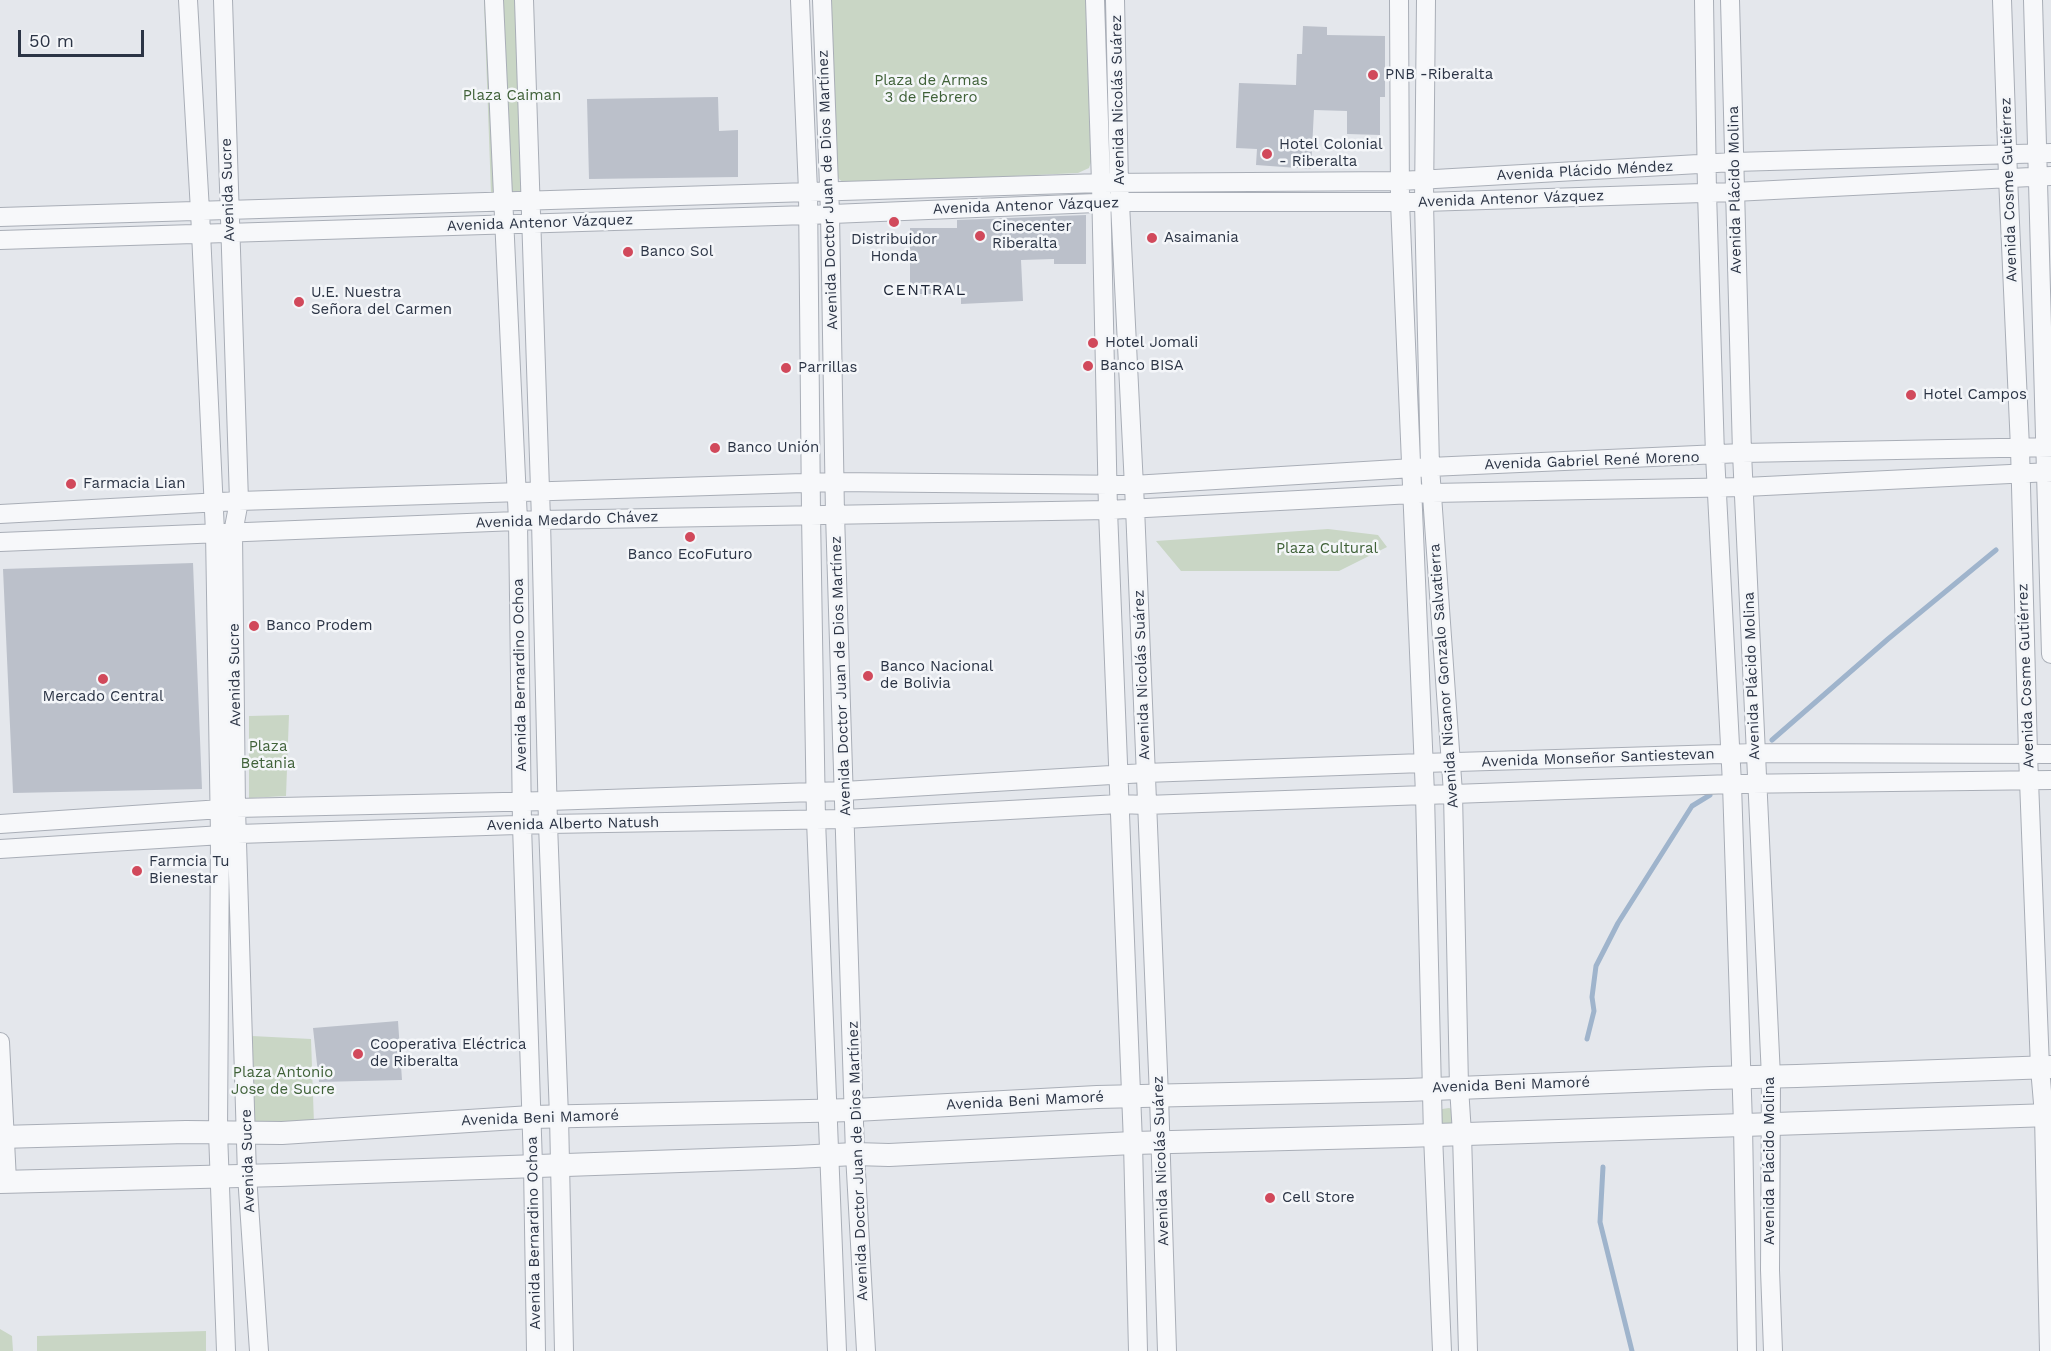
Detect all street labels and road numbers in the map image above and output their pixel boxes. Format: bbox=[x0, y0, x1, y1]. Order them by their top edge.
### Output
street label: Avenida Nicolás Suárez bbox=[1108, 15, 1128, 185]
street label: Avenida Doctor Juan de Dios Martínez bbox=[814, 50, 842, 330]
street label: Avenida Cosme Gutiérrez bbox=[1997, 97, 2021, 283]
street label: Avenida Plácido Molina bbox=[1725, 106, 1745, 274]
street label: Avenida Sucre bbox=[217, 138, 239, 242]
street label: Avenida Plácido Méndez bbox=[1496, 157, 1674, 185]
street label: Avenida Antenor Vázquez bbox=[1418, 187, 1604, 211]
street label: Avenida Antenor Vázquez bbox=[933, 194, 1119, 218]
street label: Avenida Antenor Vázquez bbox=[447, 211, 633, 235]
street label: Avenida Gabriel René Moreno bbox=[1484, 448, 1700, 474]
street label: Avenida Medardo Chávez bbox=[475, 508, 659, 532]
street label: Avenida Doctor Juan de Dios Martínez bbox=[827, 536, 855, 816]
street label: Avenida Nicanor Gonzalo Salvatierra bbox=[1426, 543, 1462, 809]
street label: Avenida Bernardino Ochoa bbox=[509, 578, 531, 772]
street label: Avenida Cosme Gutiérrez bbox=[2014, 583, 2038, 769]
street label: Avenida Nicolás Suárez bbox=[1130, 590, 1154, 760]
street label: Avenida Plácido Molina bbox=[1740, 592, 1764, 760]
street label: Avenida Sucre bbox=[225, 623, 245, 727]
street label: Avenida Monseñor Santiestevan bbox=[1481, 745, 1715, 771]
street label: Avenida Alberto Natush bbox=[487, 813, 659, 835]
street label: Avenida Doctor Juan de Dios Martínez bbox=[844, 1021, 872, 1301]
street label: Avenida Beni Mamoré bbox=[1432, 1073, 1590, 1097]
street label: Avenida Nicolás Suárez bbox=[1149, 1076, 1173, 1246]
street label: Avenida Plácido Molina bbox=[1761, 1077, 1779, 1245]
street label: Avenida Beni Mamoré bbox=[946, 1088, 1104, 1114]
street label: Avenida Beni Mamoré bbox=[461, 1106, 619, 1130]
street label: Avenida Sucre bbox=[237, 1109, 259, 1213]
street label: Avenida Bernardino Ochoa bbox=[523, 1136, 545, 1330]

